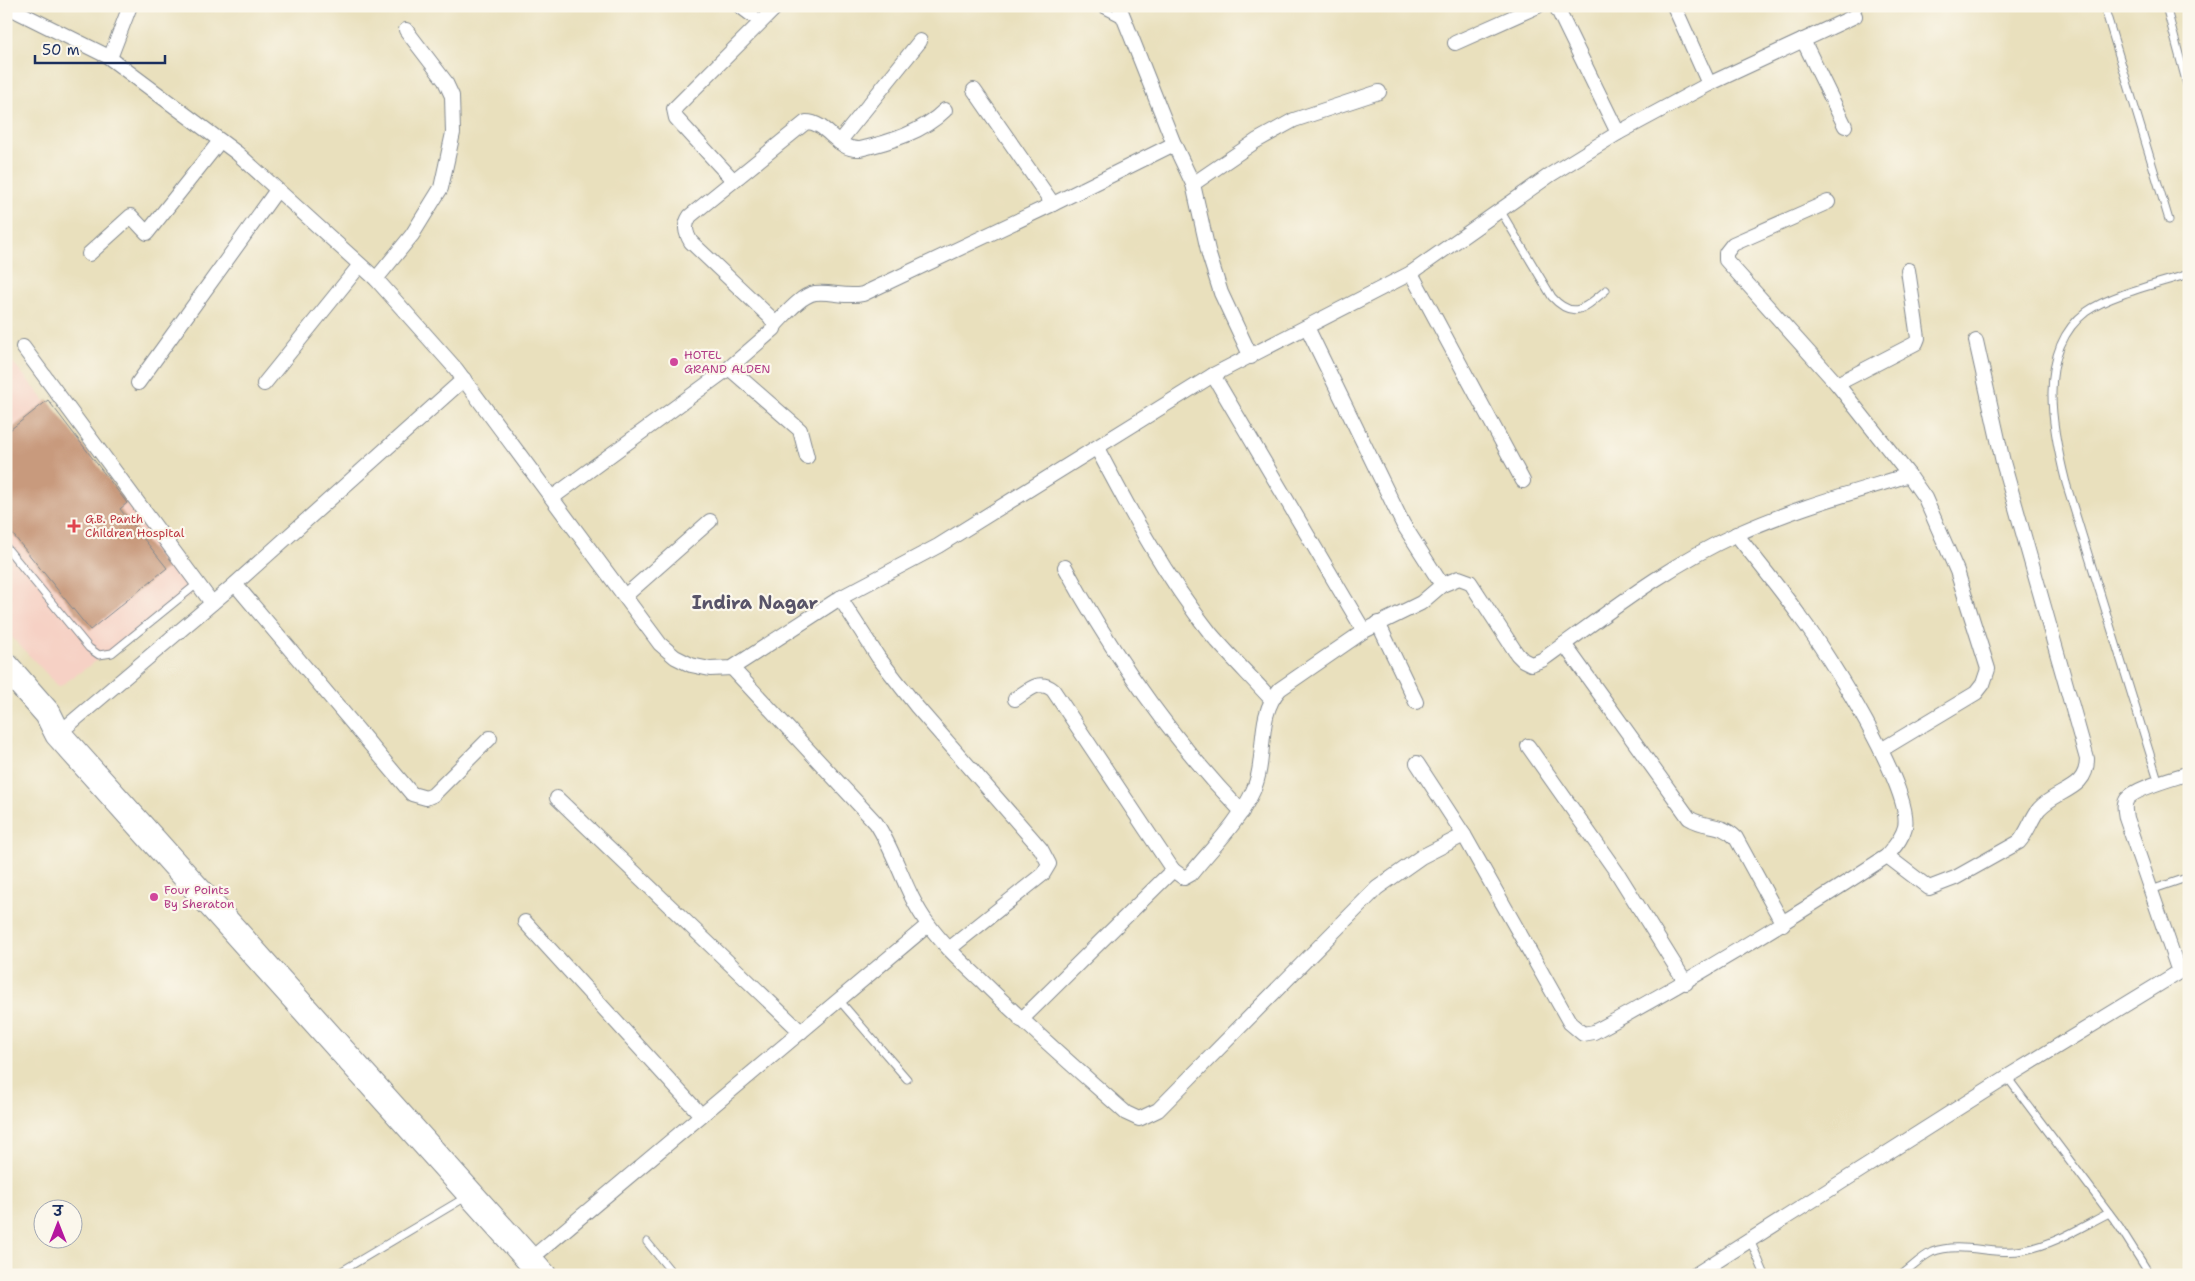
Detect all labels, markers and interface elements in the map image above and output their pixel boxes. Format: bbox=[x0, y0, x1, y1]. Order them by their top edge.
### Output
scale bar bbox=[35, 32, 165, 64]
text: 50 m bbox=[42, 40, 80, 60]
place label: HOTEL GRAND ALDEN bbox=[684, 347, 771, 377]
marker: HOTEL GRAND ALDEN bbox=[668, 356, 680, 368]
place label: G.B. Panth Children Hospital bbox=[85, 511, 185, 541]
marker: G.B. Panth Children Hospital bbox=[67, 519, 81, 533]
district label: Indira Nagar bbox=[692, 591, 819, 615]
place label: Four Points By Sheraton bbox=[164, 882, 234, 912]
marker: Four Points By Sheraton bbox=[148, 891, 160, 903]
north arrow bbox=[32, 1198, 82, 1248]
text: उ bbox=[51, 1202, 64, 1220]

